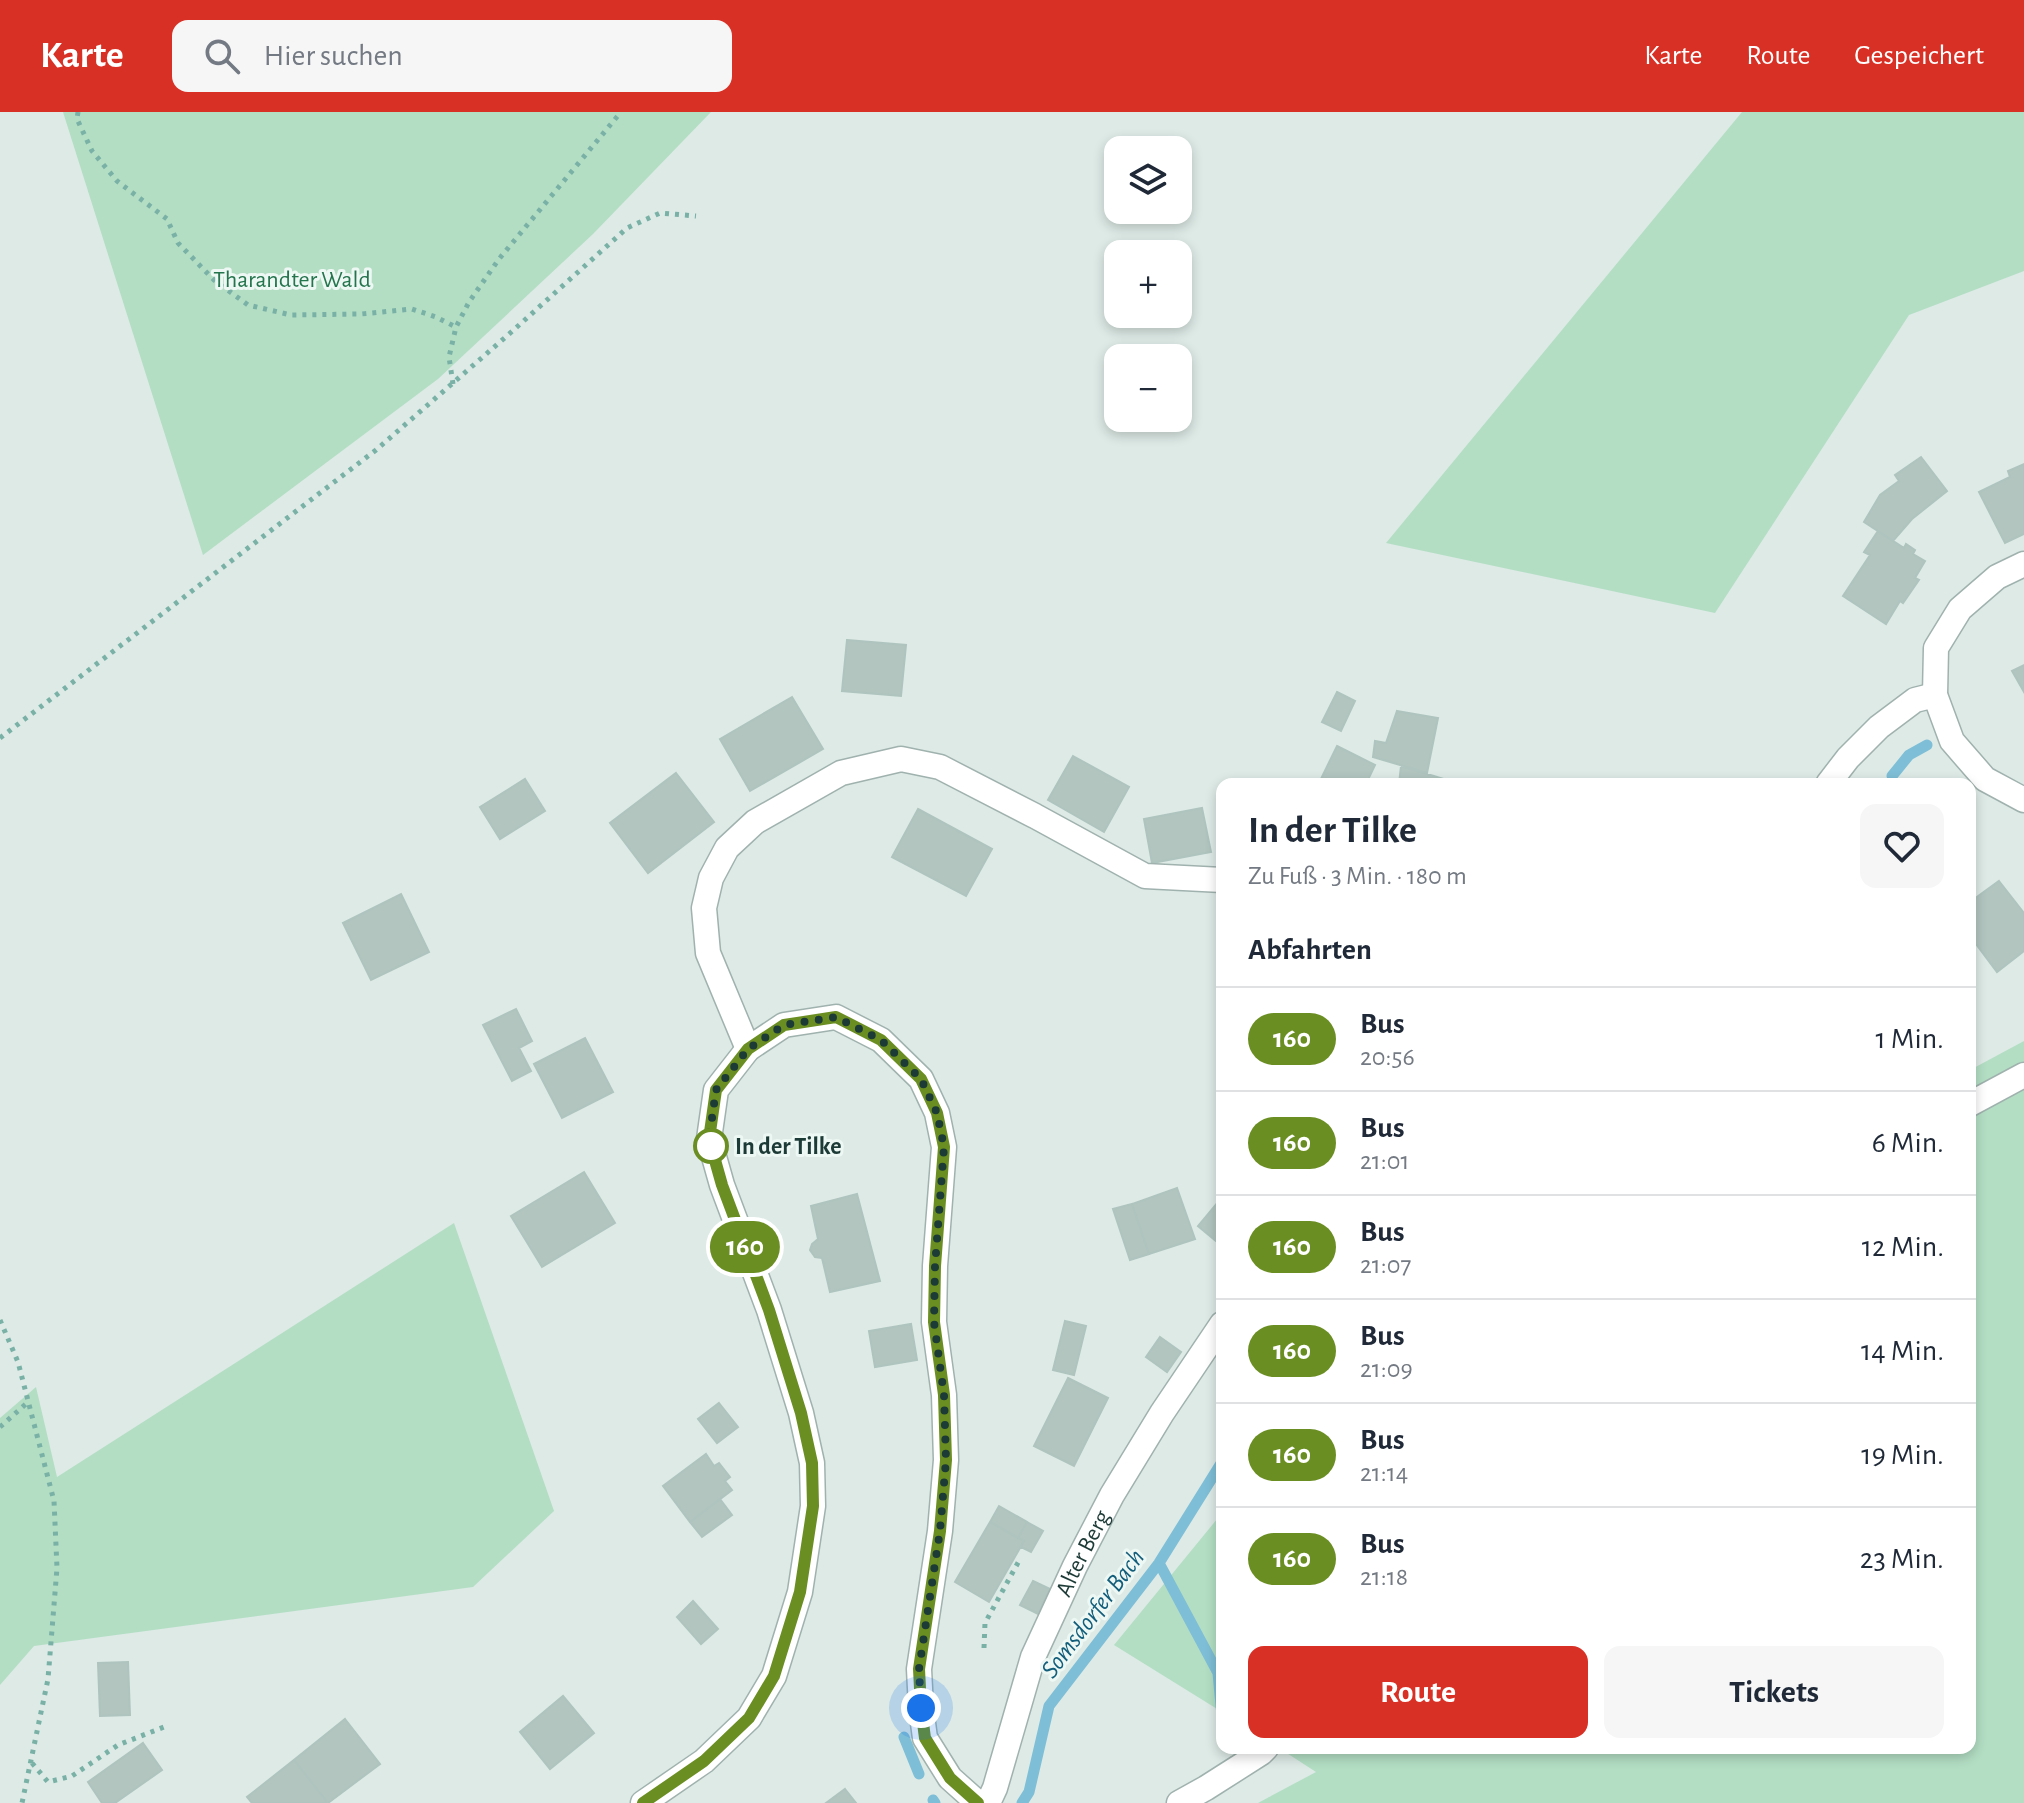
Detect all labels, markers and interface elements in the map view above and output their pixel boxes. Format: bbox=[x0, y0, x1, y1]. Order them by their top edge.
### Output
search box bbox=[172, 20, 732, 92]
icon: search bbox=[200, 34, 244, 78]
text: Karte bbox=[40, 37, 124, 75]
text: Hier suchen bbox=[264, 41, 403, 71]
text: Karte bbox=[1644, 42, 1702, 70]
text: Route bbox=[1746, 42, 1810, 70]
text: Gespeichert bbox=[1854, 42, 1984, 70]
map controls bbox=[1104, 136, 1192, 432]
button: layers bbox=[1104, 136, 1192, 224]
button: + bbox=[1104, 240, 1192, 328]
park label: Tharandter Wald bbox=[213, 268, 371, 292]
button: − bbox=[1104, 344, 1192, 432]
button: heart bbox=[1860, 804, 1944, 888]
text: In der Tilke bbox=[1248, 812, 1417, 850]
text: Zu Fuß · 3 Min. · 180 m bbox=[1248, 863, 1467, 889]
text: Abfahrten bbox=[1248, 935, 1372, 965]
text: Bus bbox=[1360, 1009, 1405, 1039]
text: 1 Min. bbox=[1875, 1024, 1944, 1054]
text: 160 bbox=[1273, 1025, 1311, 1053]
text: 20:56 bbox=[1360, 1044, 1415, 1070]
text: Bus bbox=[1360, 1113, 1405, 1143]
text: 6 Min. bbox=[1872, 1128, 1944, 1158]
marker: In der Tilke bbox=[694, 1129, 728, 1163]
text: 160 bbox=[1273, 1129, 1311, 1157]
place label: In der Tilke bbox=[735, 1135, 842, 1159]
text: 21:01 bbox=[1360, 1148, 1409, 1174]
text: Bus bbox=[1360, 1217, 1405, 1247]
line badge: 160 bbox=[699, 1221, 791, 1273]
text: 12 Min. bbox=[1862, 1232, 1944, 1262]
text: 160 bbox=[726, 1233, 764, 1261]
text: 160 bbox=[1273, 1233, 1311, 1261]
text: 21:07 bbox=[1360, 1252, 1411, 1278]
text: Bus bbox=[1360, 1321, 1405, 1351]
text: 14 Min. bbox=[1861, 1336, 1944, 1366]
text: 160 bbox=[1273, 1337, 1311, 1365]
text: 21:09 bbox=[1360, 1356, 1413, 1382]
text: Bus bbox=[1360, 1425, 1405, 1455]
text: 19 Min. bbox=[1861, 1440, 1944, 1470]
text: 160 bbox=[1273, 1441, 1311, 1469]
text: 21:14 bbox=[1360, 1460, 1408, 1486]
street label: Alter Berg bbox=[1052, 1506, 1115, 1600]
text: Bus bbox=[1360, 1529, 1405, 1559]
water label: Somsdorfer Bach bbox=[1036, 1544, 1149, 1683]
text: 23 Min. bbox=[1860, 1544, 1944, 1574]
text: 160 bbox=[1273, 1545, 1311, 1573]
text: 21:18 bbox=[1360, 1564, 1408, 1590]
button: Route bbox=[1248, 1646, 1588, 1738]
button: Tickets bbox=[1604, 1646, 1944, 1738]
your location bbox=[901, 1688, 941, 1728]

